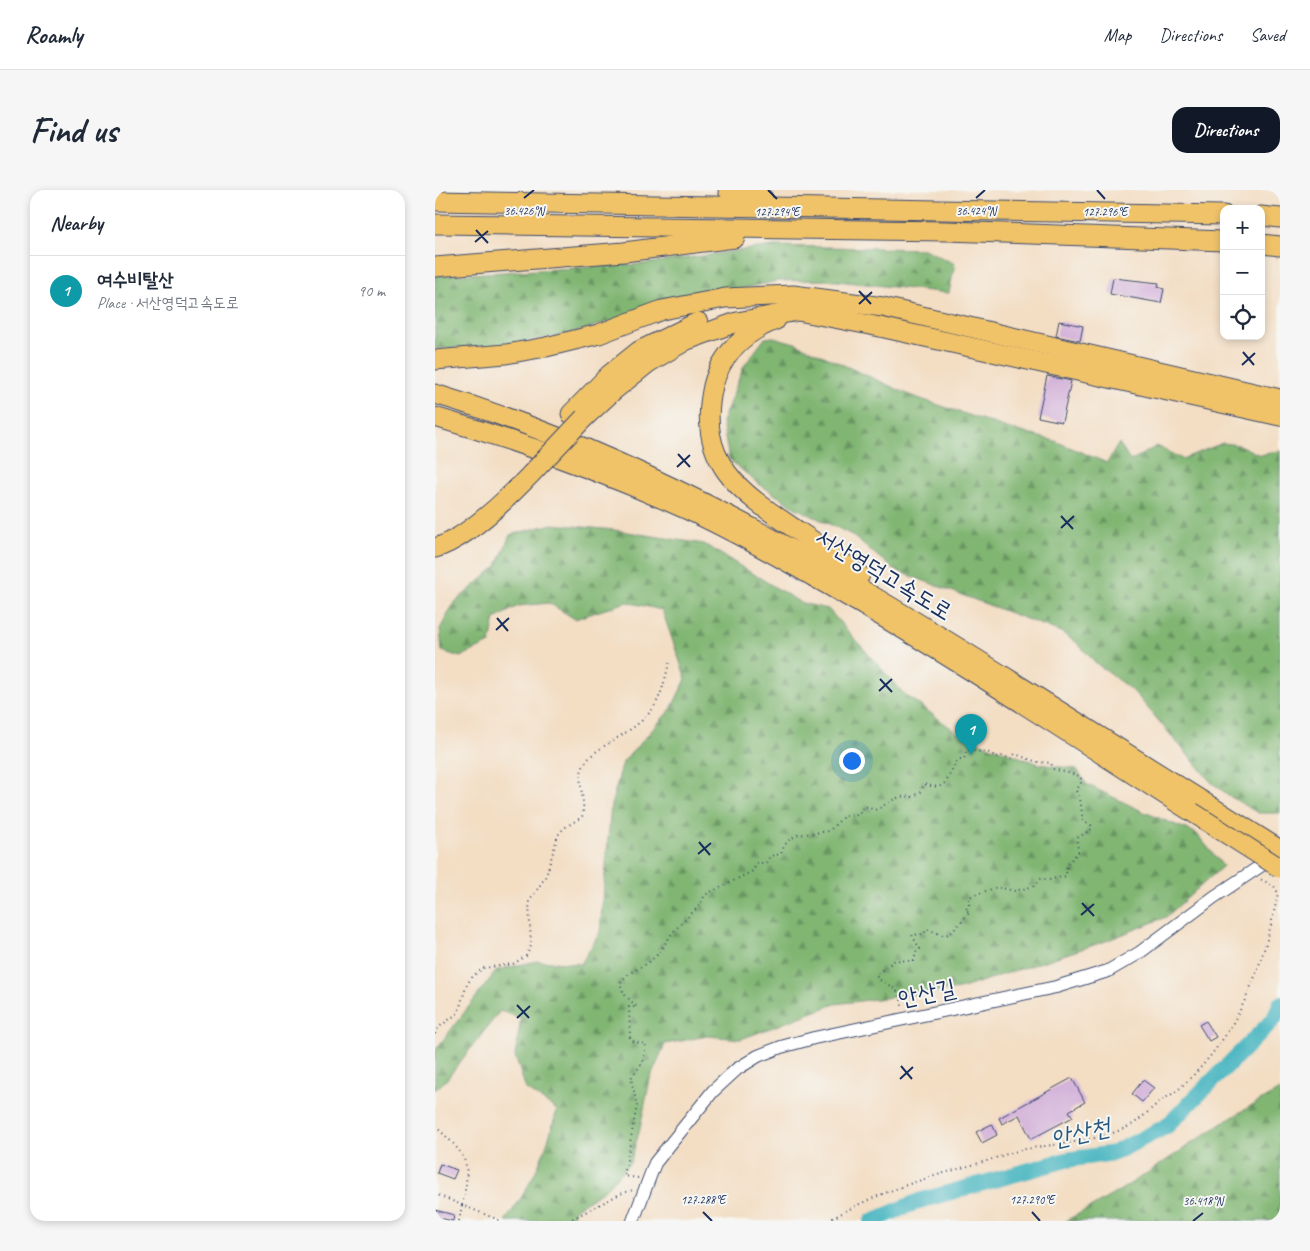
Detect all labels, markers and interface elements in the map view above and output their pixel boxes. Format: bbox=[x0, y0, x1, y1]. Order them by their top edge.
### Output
text: Roamly bbox=[25, 20, 82, 50]
text: Map bbox=[1104, 24, 1131, 46]
text: Directions bbox=[1159, 24, 1222, 46]
text: Saved bbox=[1250, 24, 1285, 46]
button: Directions bbox=[1172, 107, 1280, 153]
text: Find us bbox=[30, 108, 117, 153]
text: 36.426°N bbox=[504, 203, 546, 219]
text: 36.424°N bbox=[956, 203, 998, 219]
text: 127.294°E bbox=[755, 204, 801, 220]
text: 127.296°E bbox=[1083, 204, 1129, 220]
map controls bbox=[1220, 205, 1265, 340]
button: + bbox=[1220, 205, 1265, 250]
text: Nearby bbox=[50, 210, 103, 236]
button: − bbox=[1220, 250, 1265, 295]
text: 여수비탈산 bbox=[97, 268, 173, 292]
text: 1 bbox=[62, 281, 70, 301]
text: 90 m bbox=[358, 281, 385, 301]
text: Place · 서산영덕고속도로 bbox=[97, 293, 239, 313]
button: locate bbox=[1220, 295, 1265, 340]
street label: 서산영덕고속도로 bbox=[810, 521, 958, 627]
pin: 1 bbox=[955, 714, 987, 755]
your location bbox=[839, 748, 865, 774]
street label: 안산길 bbox=[896, 972, 958, 1014]
water label: 안산천 bbox=[1047, 1110, 1116, 1155]
text: 127.288°E bbox=[681, 1192, 727, 1208]
text: 127.290°E bbox=[1010, 1192, 1056, 1208]
text: 36.418°N bbox=[1183, 1193, 1225, 1209]

